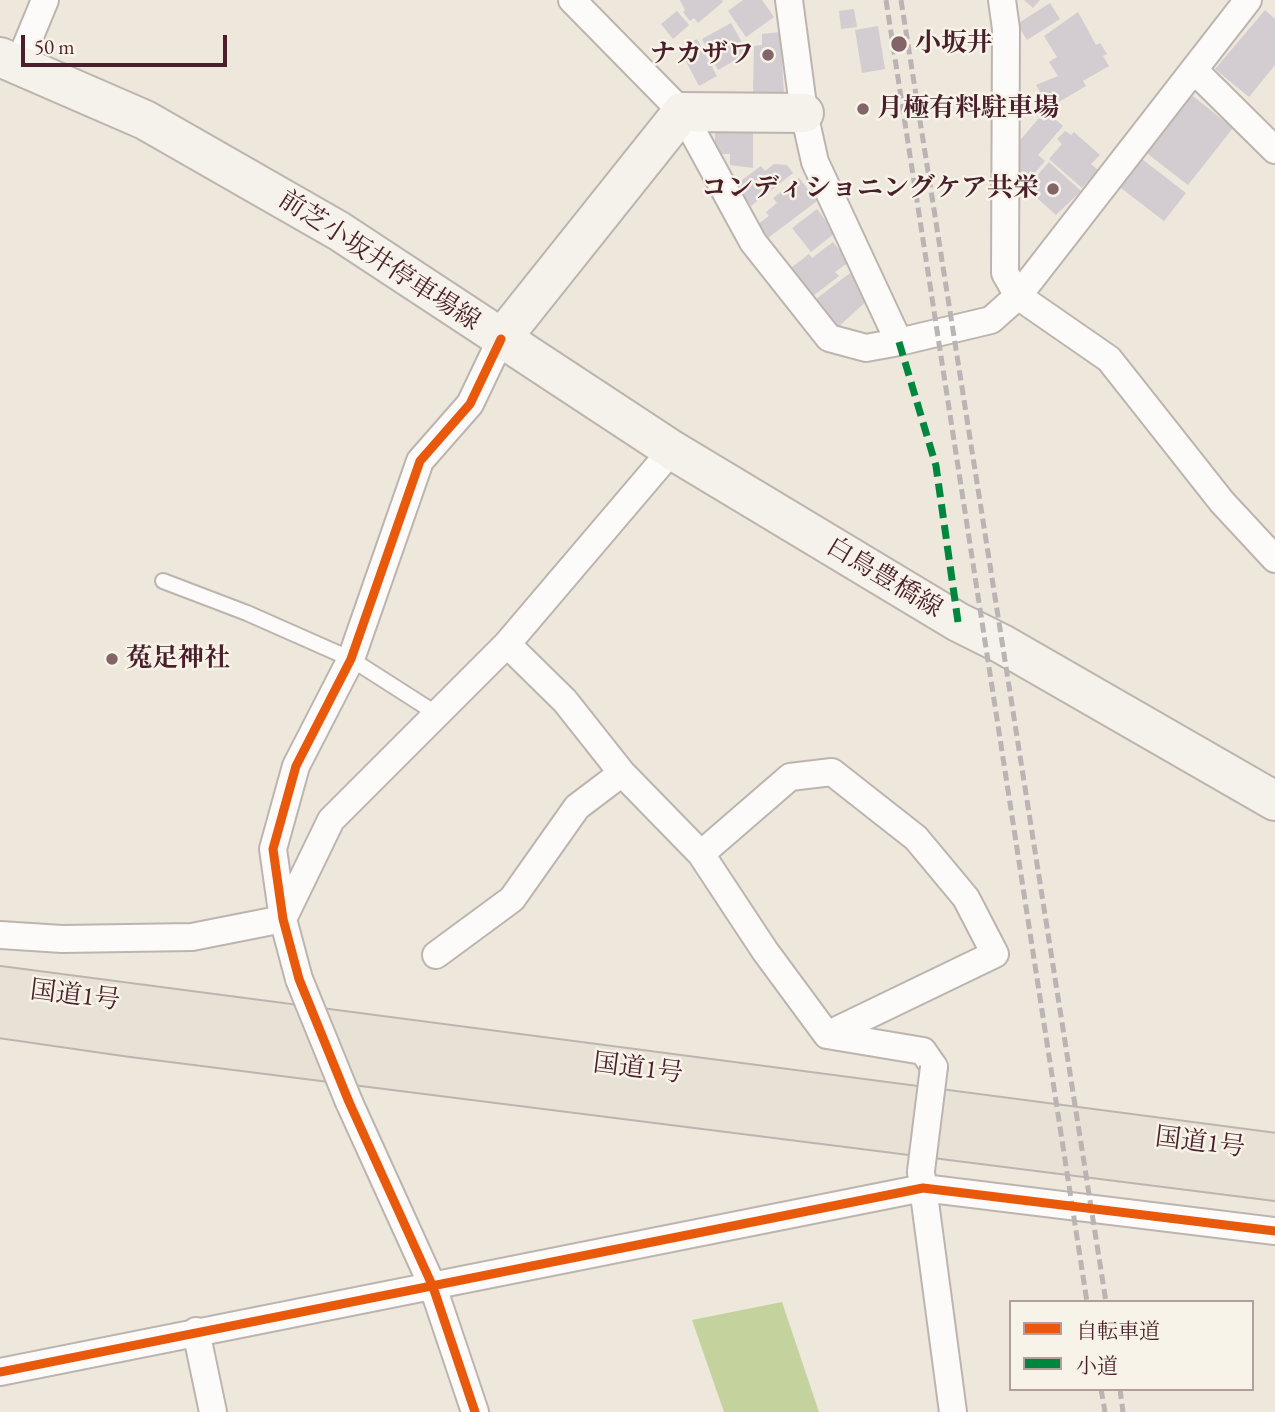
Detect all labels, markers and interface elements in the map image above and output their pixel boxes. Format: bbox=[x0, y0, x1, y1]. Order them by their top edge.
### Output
scale bar bbox=[24, 21, 231, 65]
place label: 小坂井 bbox=[915, 28, 993, 60]
text: 50 m bbox=[34, 33, 75, 60]
marker: 小坂井 bbox=[889, 34, 909, 54]
place label: ナカザワ bbox=[650, 39, 754, 71]
marker: ナカザワ bbox=[760, 47, 776, 63]
place label: 月極有料駐車場 bbox=[877, 93, 1059, 125]
marker: 月極有料駐車場 bbox=[855, 101, 871, 117]
place label: コンディショニングケア共栄 bbox=[701, 173, 1039, 205]
marker: コンディショニングケア共栄 bbox=[1045, 181, 1061, 197]
street label: 前芝小坂井停車場線 bbox=[272, 184, 486, 338]
street label: 白鳥豊橋線 bbox=[820, 531, 948, 625]
place label: 菟足神社 bbox=[126, 643, 230, 675]
marker: 菟足神社 bbox=[104, 651, 120, 667]
street label: 国道1号 bbox=[28, 975, 122, 1017]
street label: 国道1号 bbox=[591, 1048, 685, 1090]
street label: 国道1号 bbox=[1153, 1122, 1247, 1164]
legend bbox=[1009, 1300, 1254, 1391]
text: 自転車道 bbox=[1076, 1317, 1160, 1344]
text: 小道 bbox=[1076, 1352, 1118, 1379]

